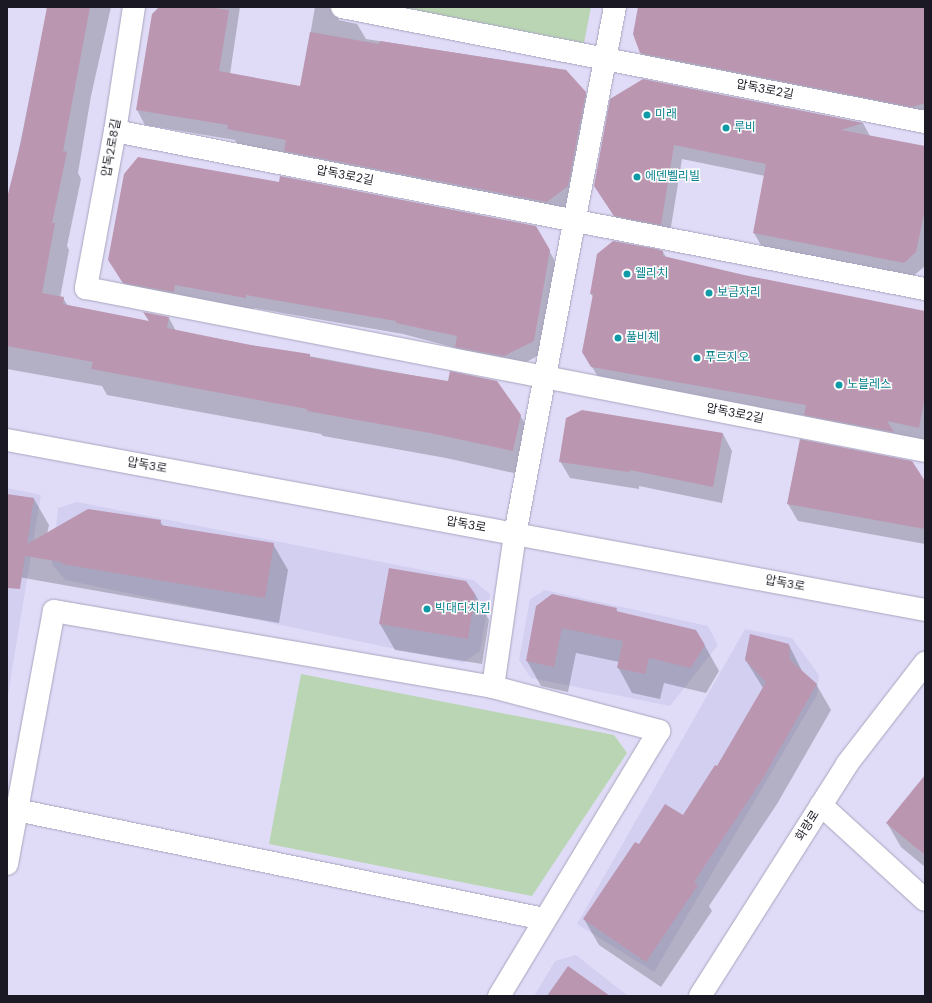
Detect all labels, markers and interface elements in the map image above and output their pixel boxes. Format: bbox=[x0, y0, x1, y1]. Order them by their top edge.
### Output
street label: 압독3로2길 bbox=[735, 77, 795, 103]
place label: 미래 bbox=[655, 108, 677, 122]
marker: 미래 bbox=[642, 110, 652, 120]
street label: 압독2로8길 bbox=[100, 118, 124, 178]
place label: 루비 bbox=[734, 121, 756, 135]
marker: 루비 bbox=[721, 123, 731, 133]
street label: 압독3로2길 bbox=[315, 163, 375, 189]
place label: 에덴벨리빌 bbox=[645, 170, 700, 184]
marker: 에덴벨리빌 bbox=[632, 172, 642, 182]
place label: 웰리치 bbox=[635, 267, 668, 281]
marker: 웰리치 bbox=[622, 269, 632, 279]
place label: 보금자리 bbox=[717, 286, 761, 300]
marker: 보금자리 bbox=[704, 288, 714, 298]
place label: 풀비체 bbox=[626, 331, 659, 345]
marker: 풀비체 bbox=[613, 333, 623, 343]
place label: 푸르지오 bbox=[705, 351, 749, 365]
marker: 푸르지오 bbox=[692, 353, 702, 363]
place label: 노블레스 bbox=[847, 378, 891, 392]
marker: 노블레스 bbox=[834, 380, 844, 390]
street label: 압독3로2길 bbox=[705, 401, 765, 427]
street label: 압독3로 bbox=[126, 455, 168, 477]
street label: 압독3로 bbox=[445, 514, 487, 536]
street label: 압독3로 bbox=[764, 573, 806, 595]
place label: 빅대디치킨 bbox=[435, 602, 490, 616]
marker: 빅대디치킨 bbox=[422, 604, 432, 614]
street label: 화랑로 bbox=[793, 808, 823, 844]

